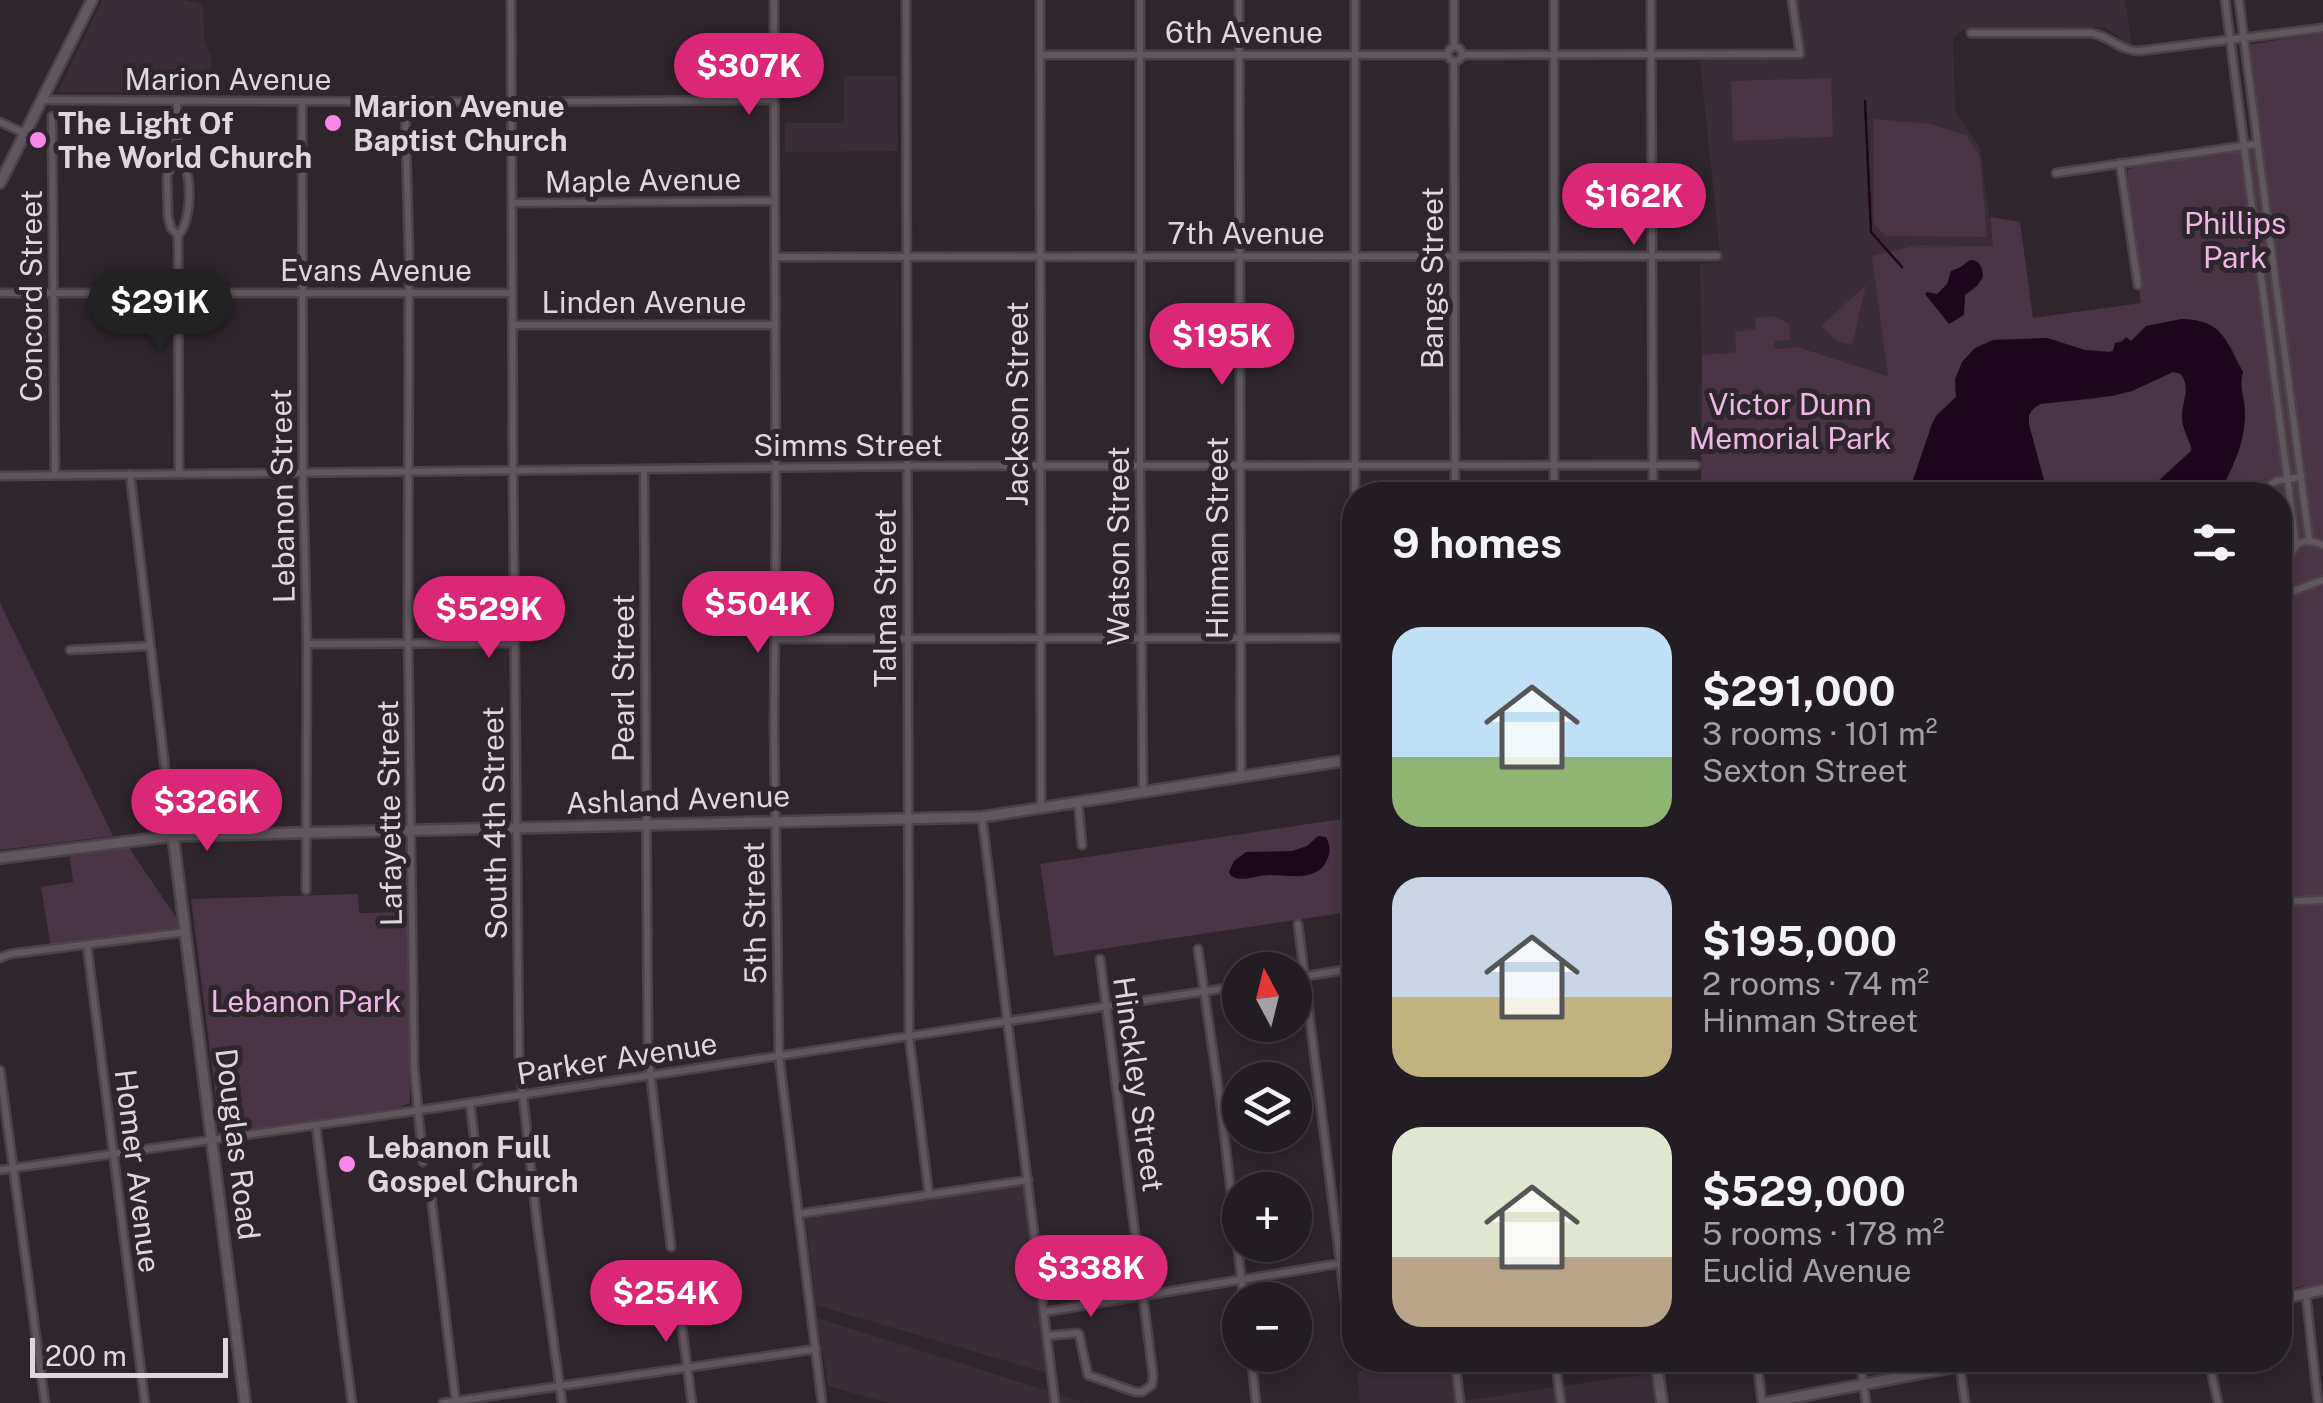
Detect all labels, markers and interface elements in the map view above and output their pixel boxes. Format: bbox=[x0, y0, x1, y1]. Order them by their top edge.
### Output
street label: 6th Avenue bbox=[1165, 14, 1323, 50]
pin: $307K bbox=[679, 33, 819, 118]
text: $307K bbox=[696, 47, 802, 84]
street label: Marion Avenue bbox=[125, 61, 331, 97]
place label: Marion Avenue Baptist Church bbox=[353, 88, 567, 158]
place label: The Light Of The World Church bbox=[58, 105, 312, 175]
marker: Marion Avenue Baptist Church bbox=[322, 112, 344, 134]
marker: The Light Of The World Church bbox=[27, 129, 49, 151]
street label: Maple Avenue bbox=[545, 160, 741, 200]
pin: $162K bbox=[1564, 163, 1704, 248]
text: $162K bbox=[1584, 177, 1684, 214]
street label: Bangs Street bbox=[1414, 187, 1450, 369]
street label: Concord Street bbox=[13, 190, 49, 402]
park label: Phillips Park bbox=[2184, 205, 2286, 275]
street label: 7th Avenue bbox=[1167, 215, 1325, 251]
street label: Evans Avenue bbox=[280, 252, 472, 288]
pin: $291K bbox=[90, 269, 230, 354]
text: $291K bbox=[110, 283, 210, 320]
street label: Linden Avenue bbox=[542, 284, 746, 320]
street label: Jackson Street bbox=[999, 301, 1035, 507]
pin: $195K bbox=[1152, 303, 1292, 388]
text: $195K bbox=[1171, 317, 1273, 354]
park label: Victor Dunn Memorial Park bbox=[1689, 386, 1891, 456]
street label: Lebanon Street bbox=[262, 388, 302, 604]
street label: Simms Street bbox=[753, 427, 943, 463]
street label: Hinman Street bbox=[1199, 437, 1235, 639]
street label: Watson Street bbox=[1100, 446, 1136, 646]
street label: Talma Street bbox=[867, 509, 903, 687]
icon: filters bbox=[2187, 515, 2242, 570]
text: 9 homes bbox=[1392, 518, 1562, 567]
pin: $504K bbox=[688, 571, 828, 656]
pin: $529K bbox=[419, 576, 559, 661]
text: $504K bbox=[704, 585, 812, 622]
text: $529K bbox=[435, 590, 543, 627]
street label: Pearl Street bbox=[605, 594, 641, 762]
text: $291,000 bbox=[1702, 666, 1895, 715]
icon: home bbox=[1472, 667, 1592, 787]
street label: Lafayette Street bbox=[369, 700, 409, 926]
street label: South 4th Street bbox=[474, 706, 514, 940]
text: 3 rooms · 101 m² bbox=[1702, 715, 1938, 752]
text: Sexton Street bbox=[1702, 752, 1908, 789]
pin: $326K bbox=[137, 769, 277, 854]
street label: Ashland Avenue bbox=[565, 777, 791, 821]
text: $326K bbox=[153, 783, 261, 820]
street label: 5th Street bbox=[735, 841, 773, 985]
text: $195,000 bbox=[1702, 916, 1897, 965]
icon: home bbox=[1472, 917, 1592, 1037]
north arrow bbox=[1222, 952, 1312, 1042]
map controls bbox=[1222, 952, 1312, 1372]
text: 2 rooms · 74 m² bbox=[1702, 965, 1929, 1002]
street label: Hinckley Street bbox=[1106, 974, 1172, 1194]
park label: Lebanon Park bbox=[211, 983, 401, 1019]
text: Hinman Street bbox=[1702, 1002, 1918, 1039]
street label: Parker Avenue bbox=[514, 1024, 720, 1092]
street label: Douglas Road bbox=[208, 1046, 268, 1242]
button: layers bbox=[1222, 1062, 1312, 1152]
street label: Homer Avenue bbox=[108, 1067, 168, 1275]
place label: Lebanon Full Gospel Church bbox=[367, 1129, 579, 1199]
marker: Lebanon Full Gospel Church bbox=[336, 1153, 358, 1175]
text: $529,000 bbox=[1702, 1166, 1906, 1215]
icon: home bbox=[1472, 1167, 1592, 1287]
button: + bbox=[1222, 1172, 1312, 1262]
text: 5 rooms · 178 m² bbox=[1702, 1215, 1945, 1252]
pin: $338K bbox=[1021, 1235, 1161, 1320]
text: $338K bbox=[1037, 1249, 1145, 1286]
text: Euclid Avenue bbox=[1702, 1252, 1912, 1289]
pin: $254K bbox=[596, 1260, 736, 1345]
text: $254K bbox=[612, 1274, 720, 1311]
button: − bbox=[1222, 1282, 1312, 1372]
scale bar bbox=[30, 1333, 228, 1378]
text: 200 m bbox=[45, 1339, 127, 1372]

